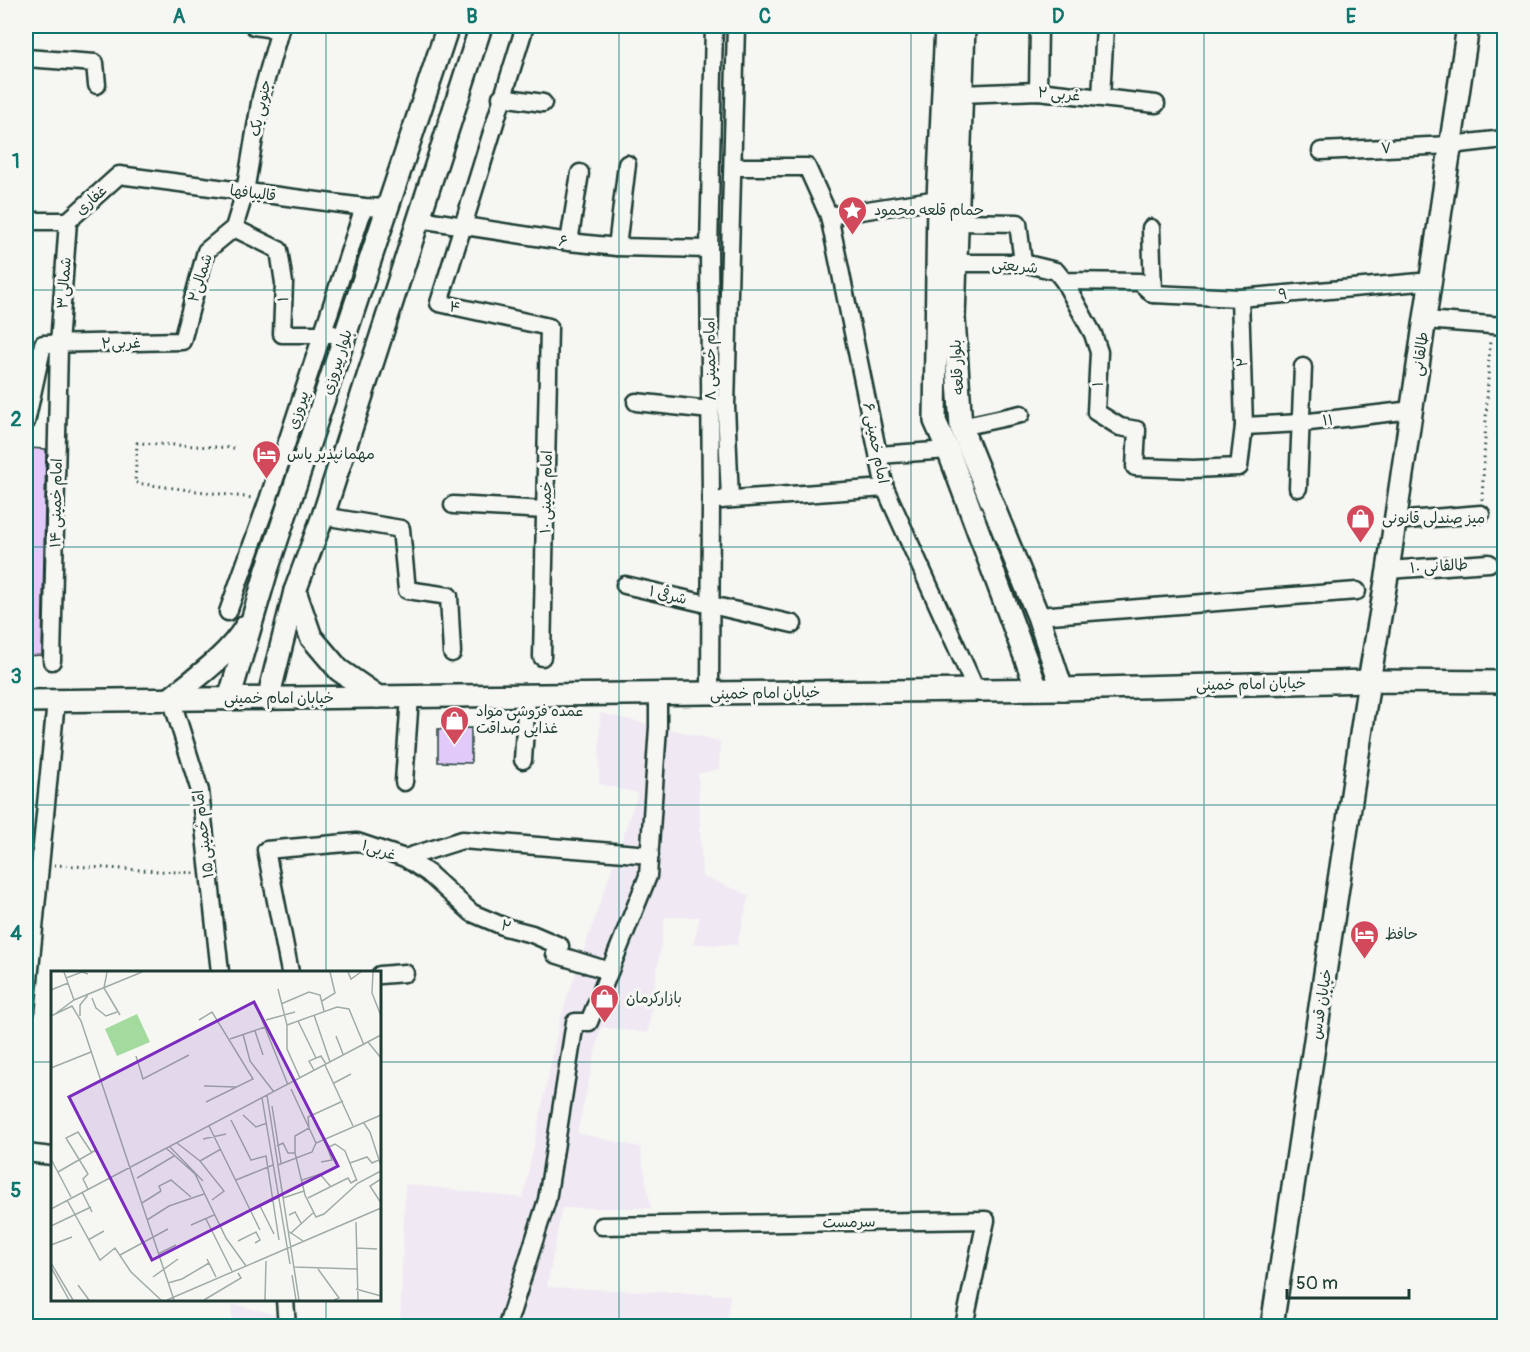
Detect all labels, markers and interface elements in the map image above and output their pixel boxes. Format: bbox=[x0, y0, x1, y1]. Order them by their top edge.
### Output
text: A bbox=[173, 4, 186, 29]
text: B bbox=[466, 4, 478, 29]
text: C bbox=[759, 4, 771, 29]
text: D bbox=[1052, 4, 1065, 29]
text: E bbox=[1346, 4, 1357, 29]
street label: جنوبی یک bbox=[245, 78, 276, 138]
street label: ۲ غربی bbox=[1037, 83, 1081, 106]
street label: ۷ bbox=[1380, 139, 1392, 158]
text: 1 bbox=[12, 149, 20, 174]
street label: غفاری bbox=[72, 181, 111, 219]
street label: قالیبافها bbox=[229, 181, 277, 206]
place icon: حمام قلعه محمود bbox=[837, 194, 869, 236]
place label: حمام قلعه محمود bbox=[874, 201, 984, 221]
street label: ۶ bbox=[557, 232, 569, 251]
street label: شمالی۲ bbox=[184, 252, 217, 305]
street label: شریعتی bbox=[991, 255, 1039, 278]
street label: شمالی۳ bbox=[53, 256, 76, 310]
street label: ۹ bbox=[1278, 285, 1289, 304]
street label: ۱ bbox=[274, 296, 293, 302]
street label: ۴ bbox=[447, 297, 462, 318]
street label: امام خمینی ۸ bbox=[700, 317, 722, 401]
street label: بلوار پیروزی bbox=[318, 327, 357, 397]
street label: طالقانی bbox=[1408, 331, 1433, 377]
street label: غربی۲ bbox=[101, 334, 141, 353]
street label: بلوار قلعه bbox=[947, 339, 968, 395]
street label: ۲ bbox=[1233, 357, 1252, 367]
street label: ۱ bbox=[1089, 381, 1108, 387]
street label: پیروزی bbox=[283, 389, 314, 432]
street label: امام خمینی ۶ bbox=[857, 401, 893, 485]
text: 2 bbox=[10, 407, 22, 432]
street label: ۱۱ bbox=[1322, 410, 1334, 431]
hotel icon: مهمانپذیر یاس bbox=[250, 438, 282, 480]
place label: مهمانپذیر یاس bbox=[287, 445, 375, 464]
street label: امام خمینی ۱۰ bbox=[536, 450, 558, 534]
street label: امام خمینی ۱۴ bbox=[46, 458, 68, 548]
shop icon: میز صندلی قانونی bbox=[1345, 502, 1377, 544]
place label: میز صندلی قانونی bbox=[1382, 509, 1485, 528]
street label: طالقانی ۱۰ bbox=[1409, 555, 1469, 578]
street label: ۱ شرقی bbox=[647, 580, 689, 609]
text: 3 bbox=[10, 664, 22, 689]
street label: خیابان امام خمینی bbox=[1196, 674, 1306, 696]
street label: خیابان امام خمینی bbox=[710, 683, 820, 705]
street label: خیابان امام خمینی bbox=[224, 689, 334, 709]
place label: عمده فروشی مواد غذایی صداقت bbox=[476, 702, 584, 738]
shop icon: عمده فروشی مواد غذایی صداقت bbox=[439, 704, 471, 746]
street label: امام خمینی ۱۵ bbox=[189, 789, 219, 879]
street label: غربی۱ bbox=[359, 836, 398, 865]
street label: ۲ bbox=[498, 916, 514, 937]
hotel icon: حافظ bbox=[1348, 918, 1380, 960]
text: 4 bbox=[10, 921, 22, 946]
place label: حافظ bbox=[1385, 925, 1418, 944]
street label: خیابان قدس bbox=[1307, 967, 1336, 1041]
inset map bbox=[51, 971, 381, 1301]
shop icon: بازارکرمان bbox=[589, 982, 621, 1024]
place label: بازارکرمان bbox=[626, 989, 682, 1008]
text: 5 bbox=[11, 1178, 22, 1203]
street label: سرمست bbox=[822, 1213, 876, 1232]
scale bar bbox=[1287, 1262, 1408, 1300]
text: 50 m bbox=[1296, 1272, 1338, 1295]

